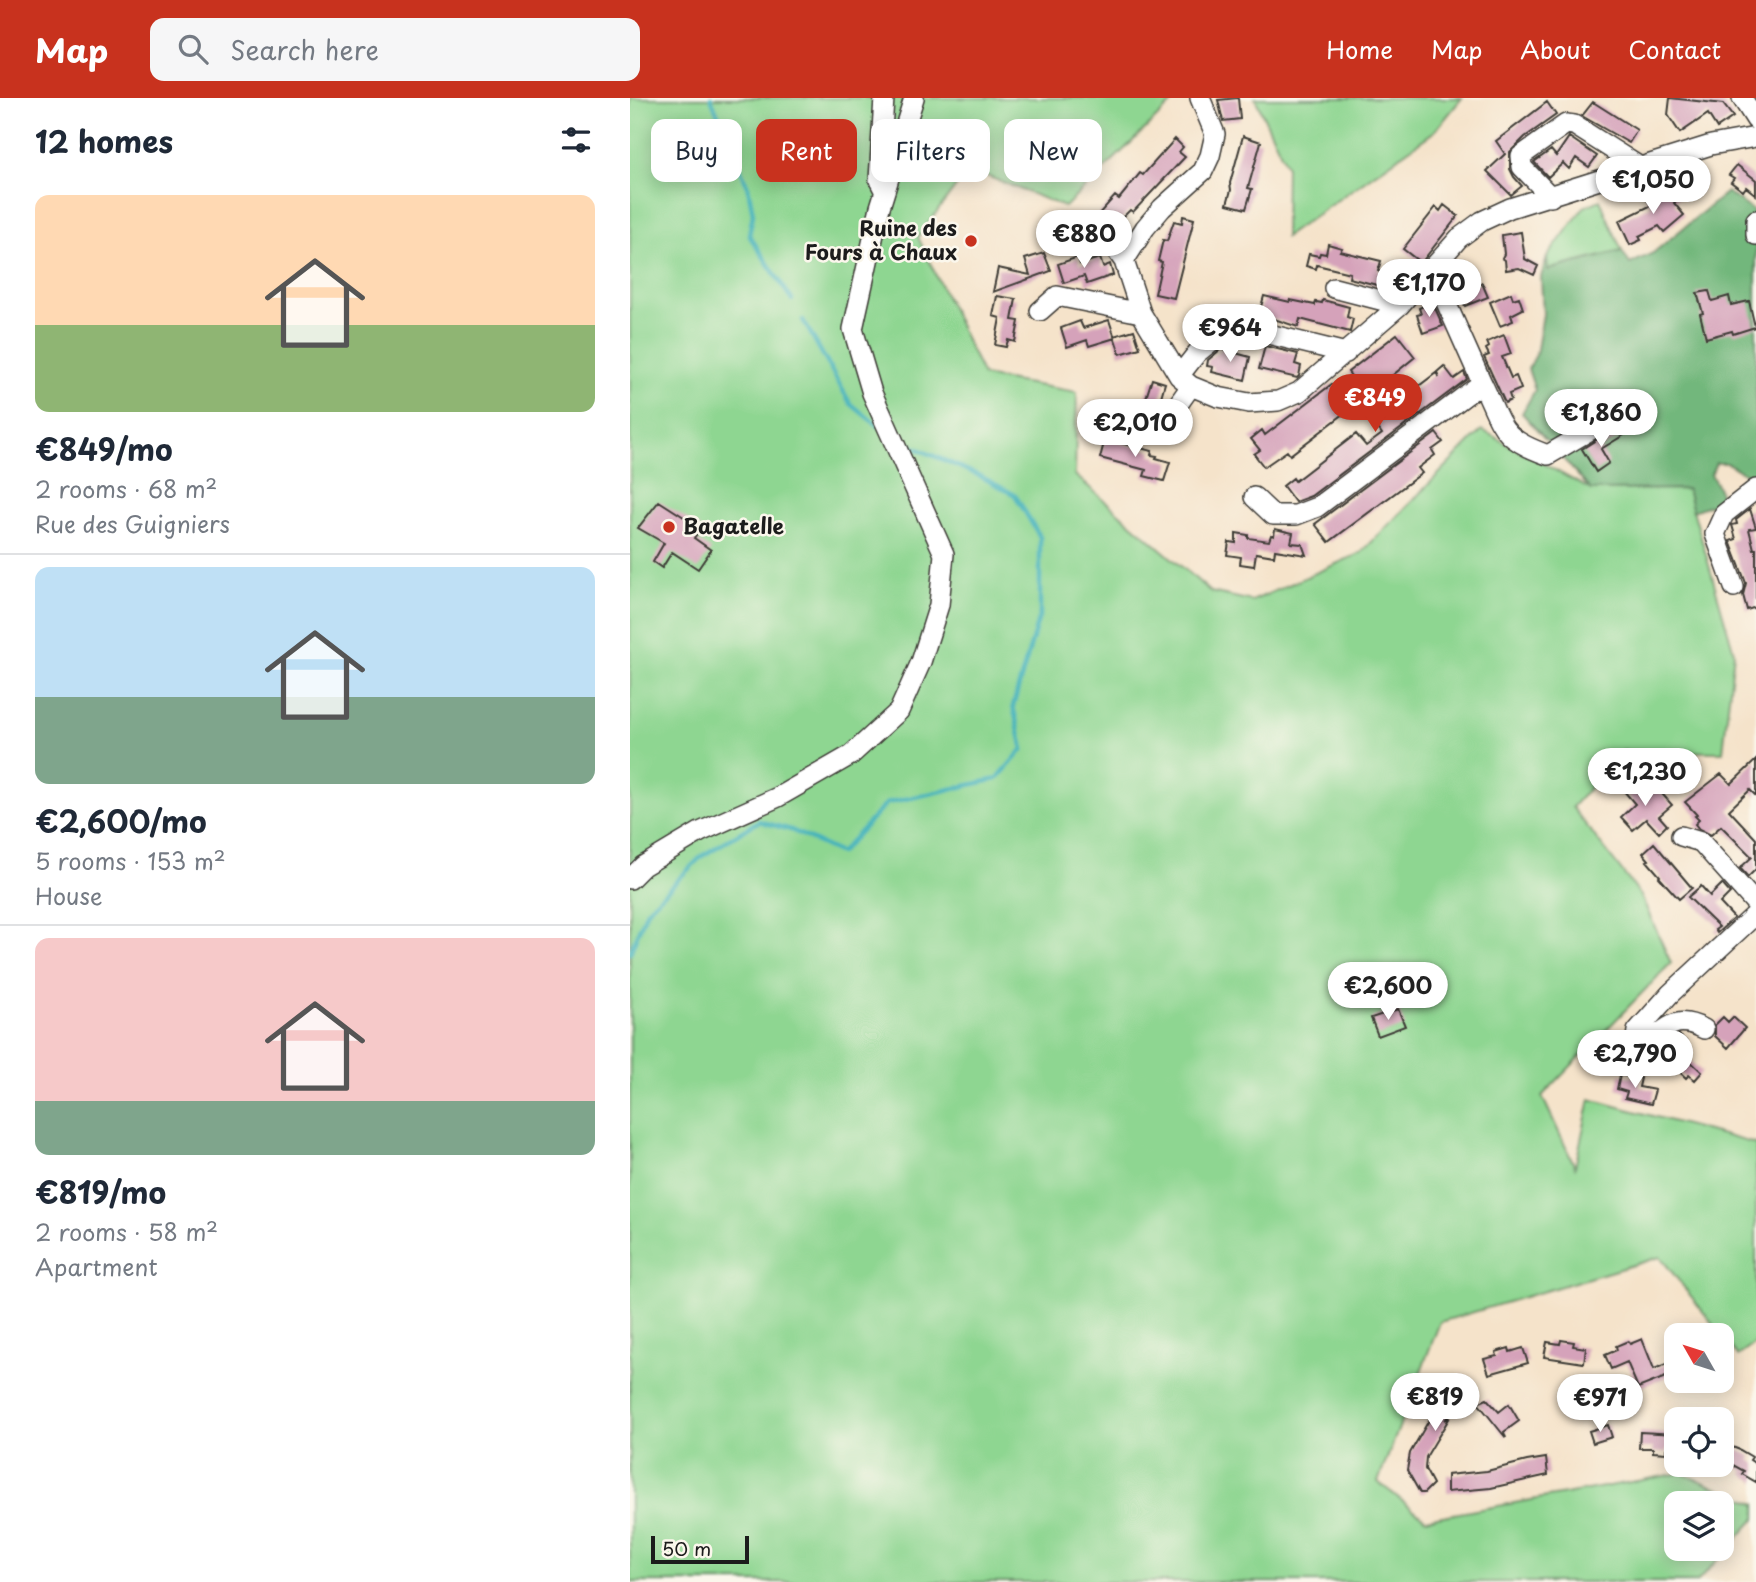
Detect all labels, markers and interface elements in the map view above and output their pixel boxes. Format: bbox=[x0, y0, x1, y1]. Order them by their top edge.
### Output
search box bbox=[150, 18, 640, 81]
text: Map bbox=[35, 24, 108, 74]
icon: search bbox=[174, 30, 212, 68]
text: Search here bbox=[230, 30, 379, 69]
text: Home bbox=[1326, 31, 1393, 67]
text: Map bbox=[1431, 31, 1482, 67]
text: About bbox=[1520, 31, 1590, 67]
text: Contact bbox=[1628, 31, 1721, 67]
text: 12 homes bbox=[35, 118, 173, 163]
chip: Buy bbox=[651, 119, 742, 182]
chip: Rent bbox=[756, 119, 857, 182]
chip: Filters bbox=[871, 119, 990, 182]
chip: New bbox=[1004, 119, 1102, 182]
icon: filters bbox=[557, 121, 595, 159]
pin: €1,050 bbox=[1596, 156, 1710, 216]
text: €1,050 bbox=[1612, 161, 1694, 196]
place label: Ruine des Fours à Chaux bbox=[805, 211, 957, 267]
pin: €880 bbox=[1043, 211, 1125, 270]
text: €880 bbox=[1052, 215, 1116, 250]
marker: Ruine des Fours à Chaux bbox=[963, 233, 979, 249]
icon: home bbox=[252, 240, 378, 366]
pin: €1,170 bbox=[1372, 260, 1486, 319]
text: €1,170 bbox=[1392, 264, 1466, 299]
pin: €964 bbox=[1189, 304, 1271, 364]
text: €964 bbox=[1198, 309, 1262, 344]
pin: €849 bbox=[1334, 374, 1416, 434]
text: €849 bbox=[1344, 379, 1406, 414]
pin: €1,860 bbox=[1544, 390, 1658, 449]
text: €1,860 bbox=[1560, 394, 1642, 429]
pin: €2,010 bbox=[1078, 400, 1192, 459]
text: €2,010 bbox=[1093, 404, 1177, 439]
text: €849/mo bbox=[35, 426, 173, 471]
text: 2 rooms · 68 m² bbox=[35, 471, 217, 506]
text: Rue des Guigniers bbox=[35, 506, 230, 541]
place label: Bagatelle bbox=[683, 509, 784, 541]
marker: Bagatelle bbox=[661, 519, 677, 535]
icon: home bbox=[252, 612, 378, 738]
pin: €1,230 bbox=[1588, 748, 1702, 808]
text: €1,230 bbox=[1604, 753, 1686, 788]
text: €2,600/mo bbox=[35, 798, 207, 843]
text: 5 rooms · 153 m² bbox=[35, 843, 226, 878]
text: House bbox=[35, 878, 102, 913]
pin: €2,600 bbox=[1331, 962, 1445, 1022]
text: €2,600 bbox=[1344, 967, 1432, 1002]
icon: home bbox=[252, 983, 378, 1109]
pin: €2,790 bbox=[1578, 1030, 1692, 1090]
text: €2,790 bbox=[1593, 1035, 1677, 1070]
text: €819/mo bbox=[35, 1169, 166, 1214]
text: 2 rooms · 58 m² bbox=[35, 1214, 218, 1249]
text: Apartment bbox=[35, 1249, 158, 1284]
north arrow bbox=[1664, 1323, 1734, 1393]
map controls bbox=[1664, 1323, 1734, 1561]
pin: €819 bbox=[1394, 1374, 1476, 1433]
pin: €971 bbox=[1559, 1374, 1641, 1434]
text: €819 bbox=[1407, 1378, 1464, 1413]
text: €971 bbox=[1573, 1379, 1627, 1414]
button: locate bbox=[1664, 1407, 1734, 1477]
button: layers bbox=[1664, 1491, 1734, 1561]
scale bar bbox=[651, 1533, 749, 1565]
text: 50 m bbox=[662, 1534, 711, 1562]

